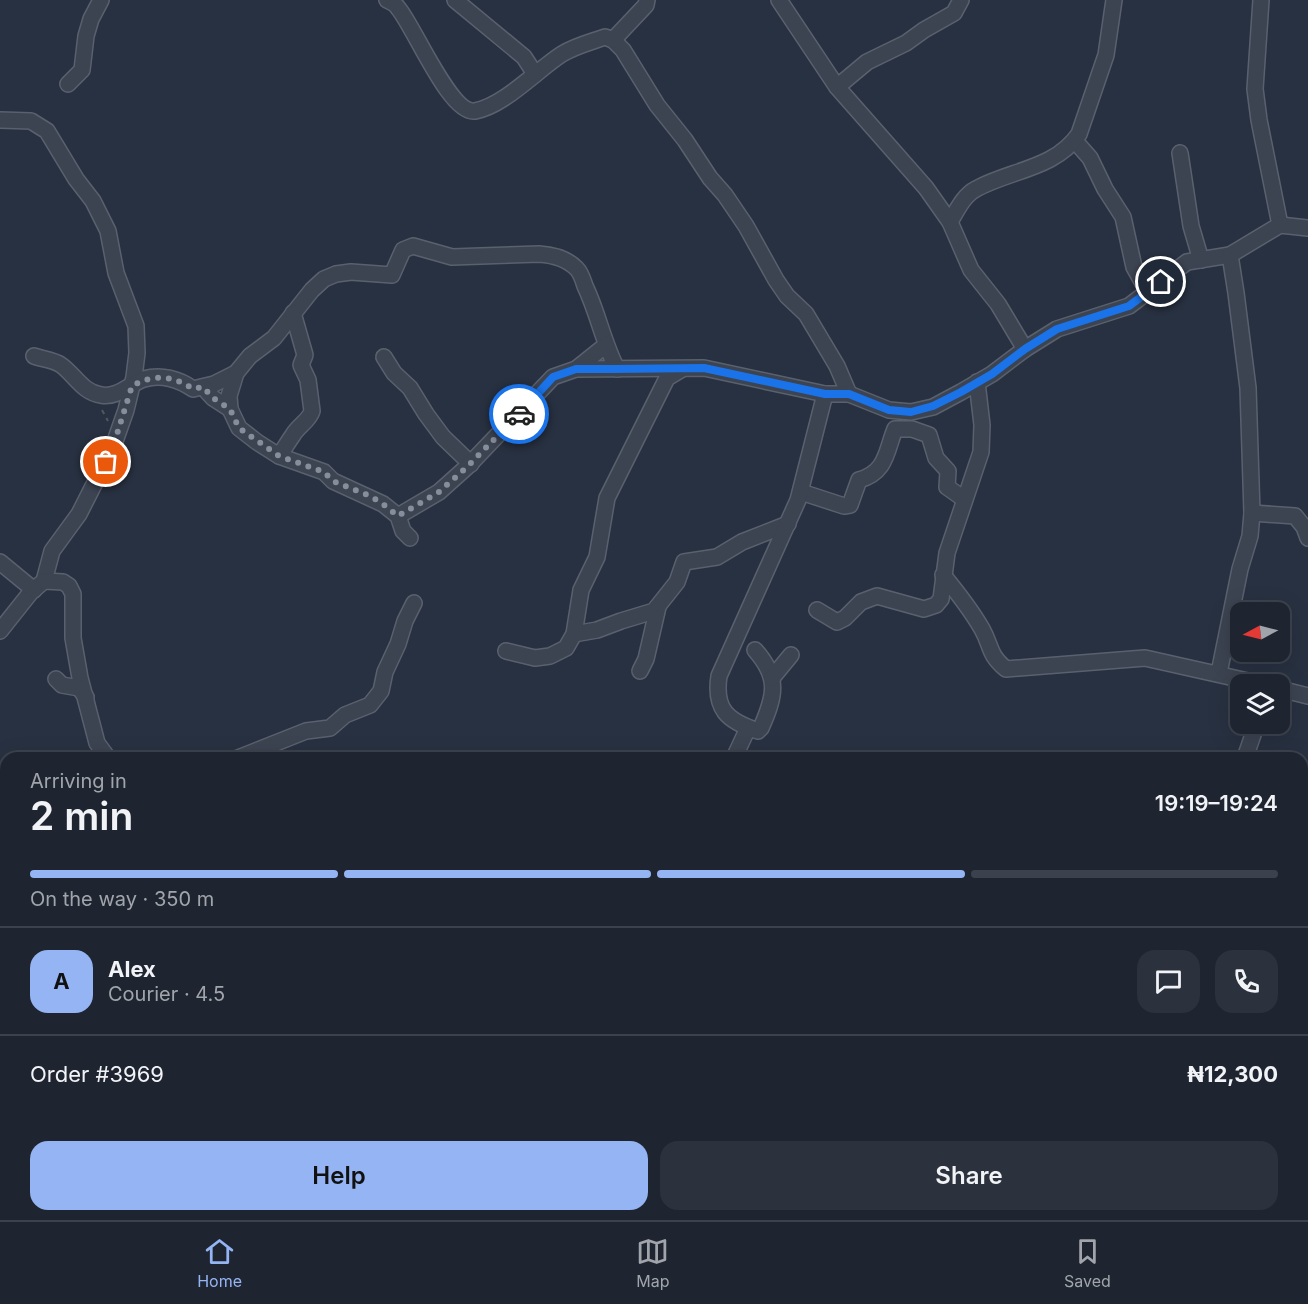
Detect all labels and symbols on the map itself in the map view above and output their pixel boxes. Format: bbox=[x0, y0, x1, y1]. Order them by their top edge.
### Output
pin bbox=[1135, 256, 1186, 307]
courier bbox=[489, 384, 549, 444]
pin bbox=[80, 436, 131, 487]
north arrow bbox=[1230, 602, 1290, 662]

